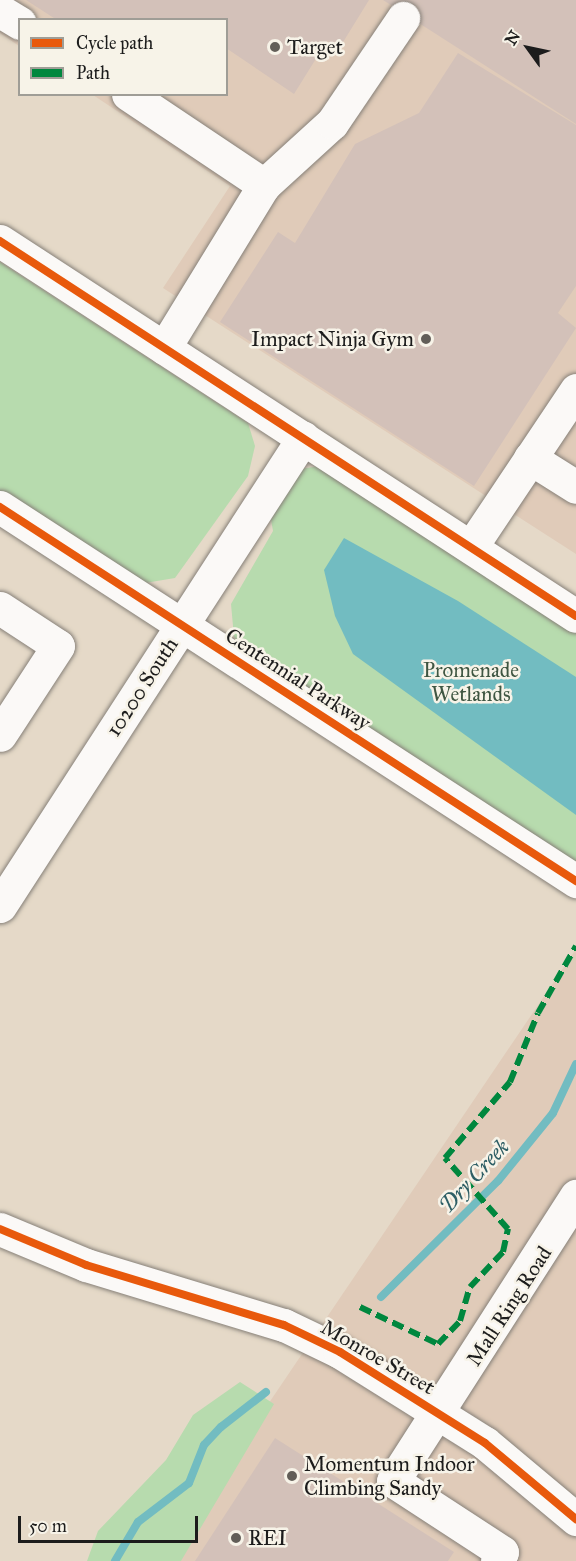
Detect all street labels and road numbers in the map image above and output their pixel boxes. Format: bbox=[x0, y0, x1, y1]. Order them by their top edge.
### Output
street label: Centennial Parkway bbox=[221, 623, 375, 735]
street label: 10200 South bbox=[101, 633, 183, 741]
street label: Mall Ring Road bbox=[461, 1242, 557, 1370]
street label: Monroe Street bbox=[317, 1314, 439, 1400]

